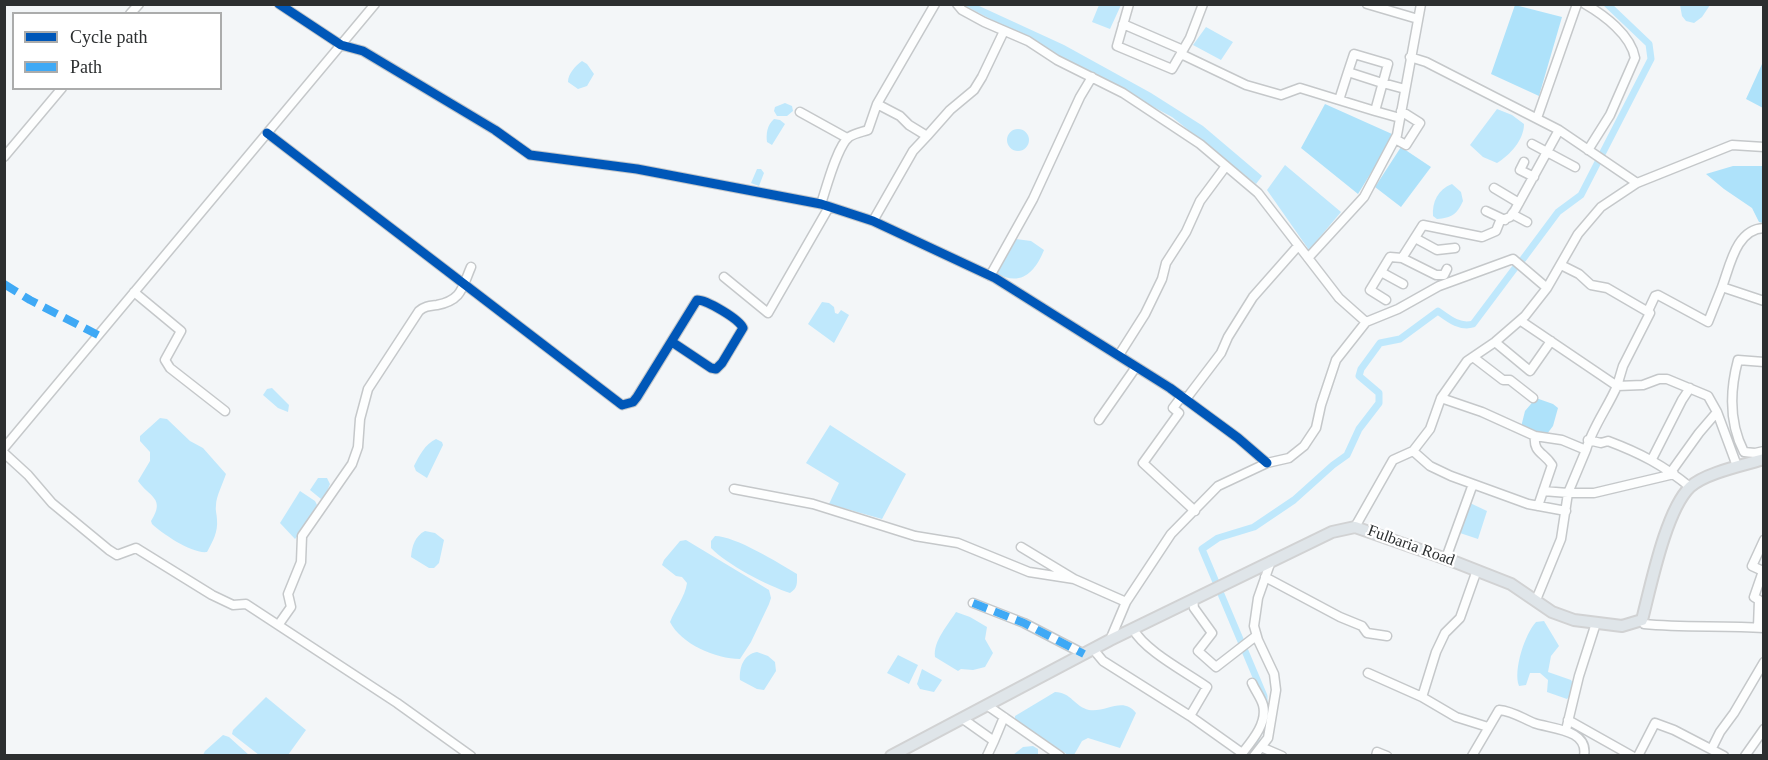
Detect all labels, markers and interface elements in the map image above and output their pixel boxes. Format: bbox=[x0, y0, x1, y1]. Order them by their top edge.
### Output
legend bbox=[12, 12, 222, 90]
text: Cycle path bbox=[70, 27, 147, 47]
text: Path bbox=[70, 57, 102, 77]
street label: Fulbaria Road bbox=[1365, 521, 1457, 571]

